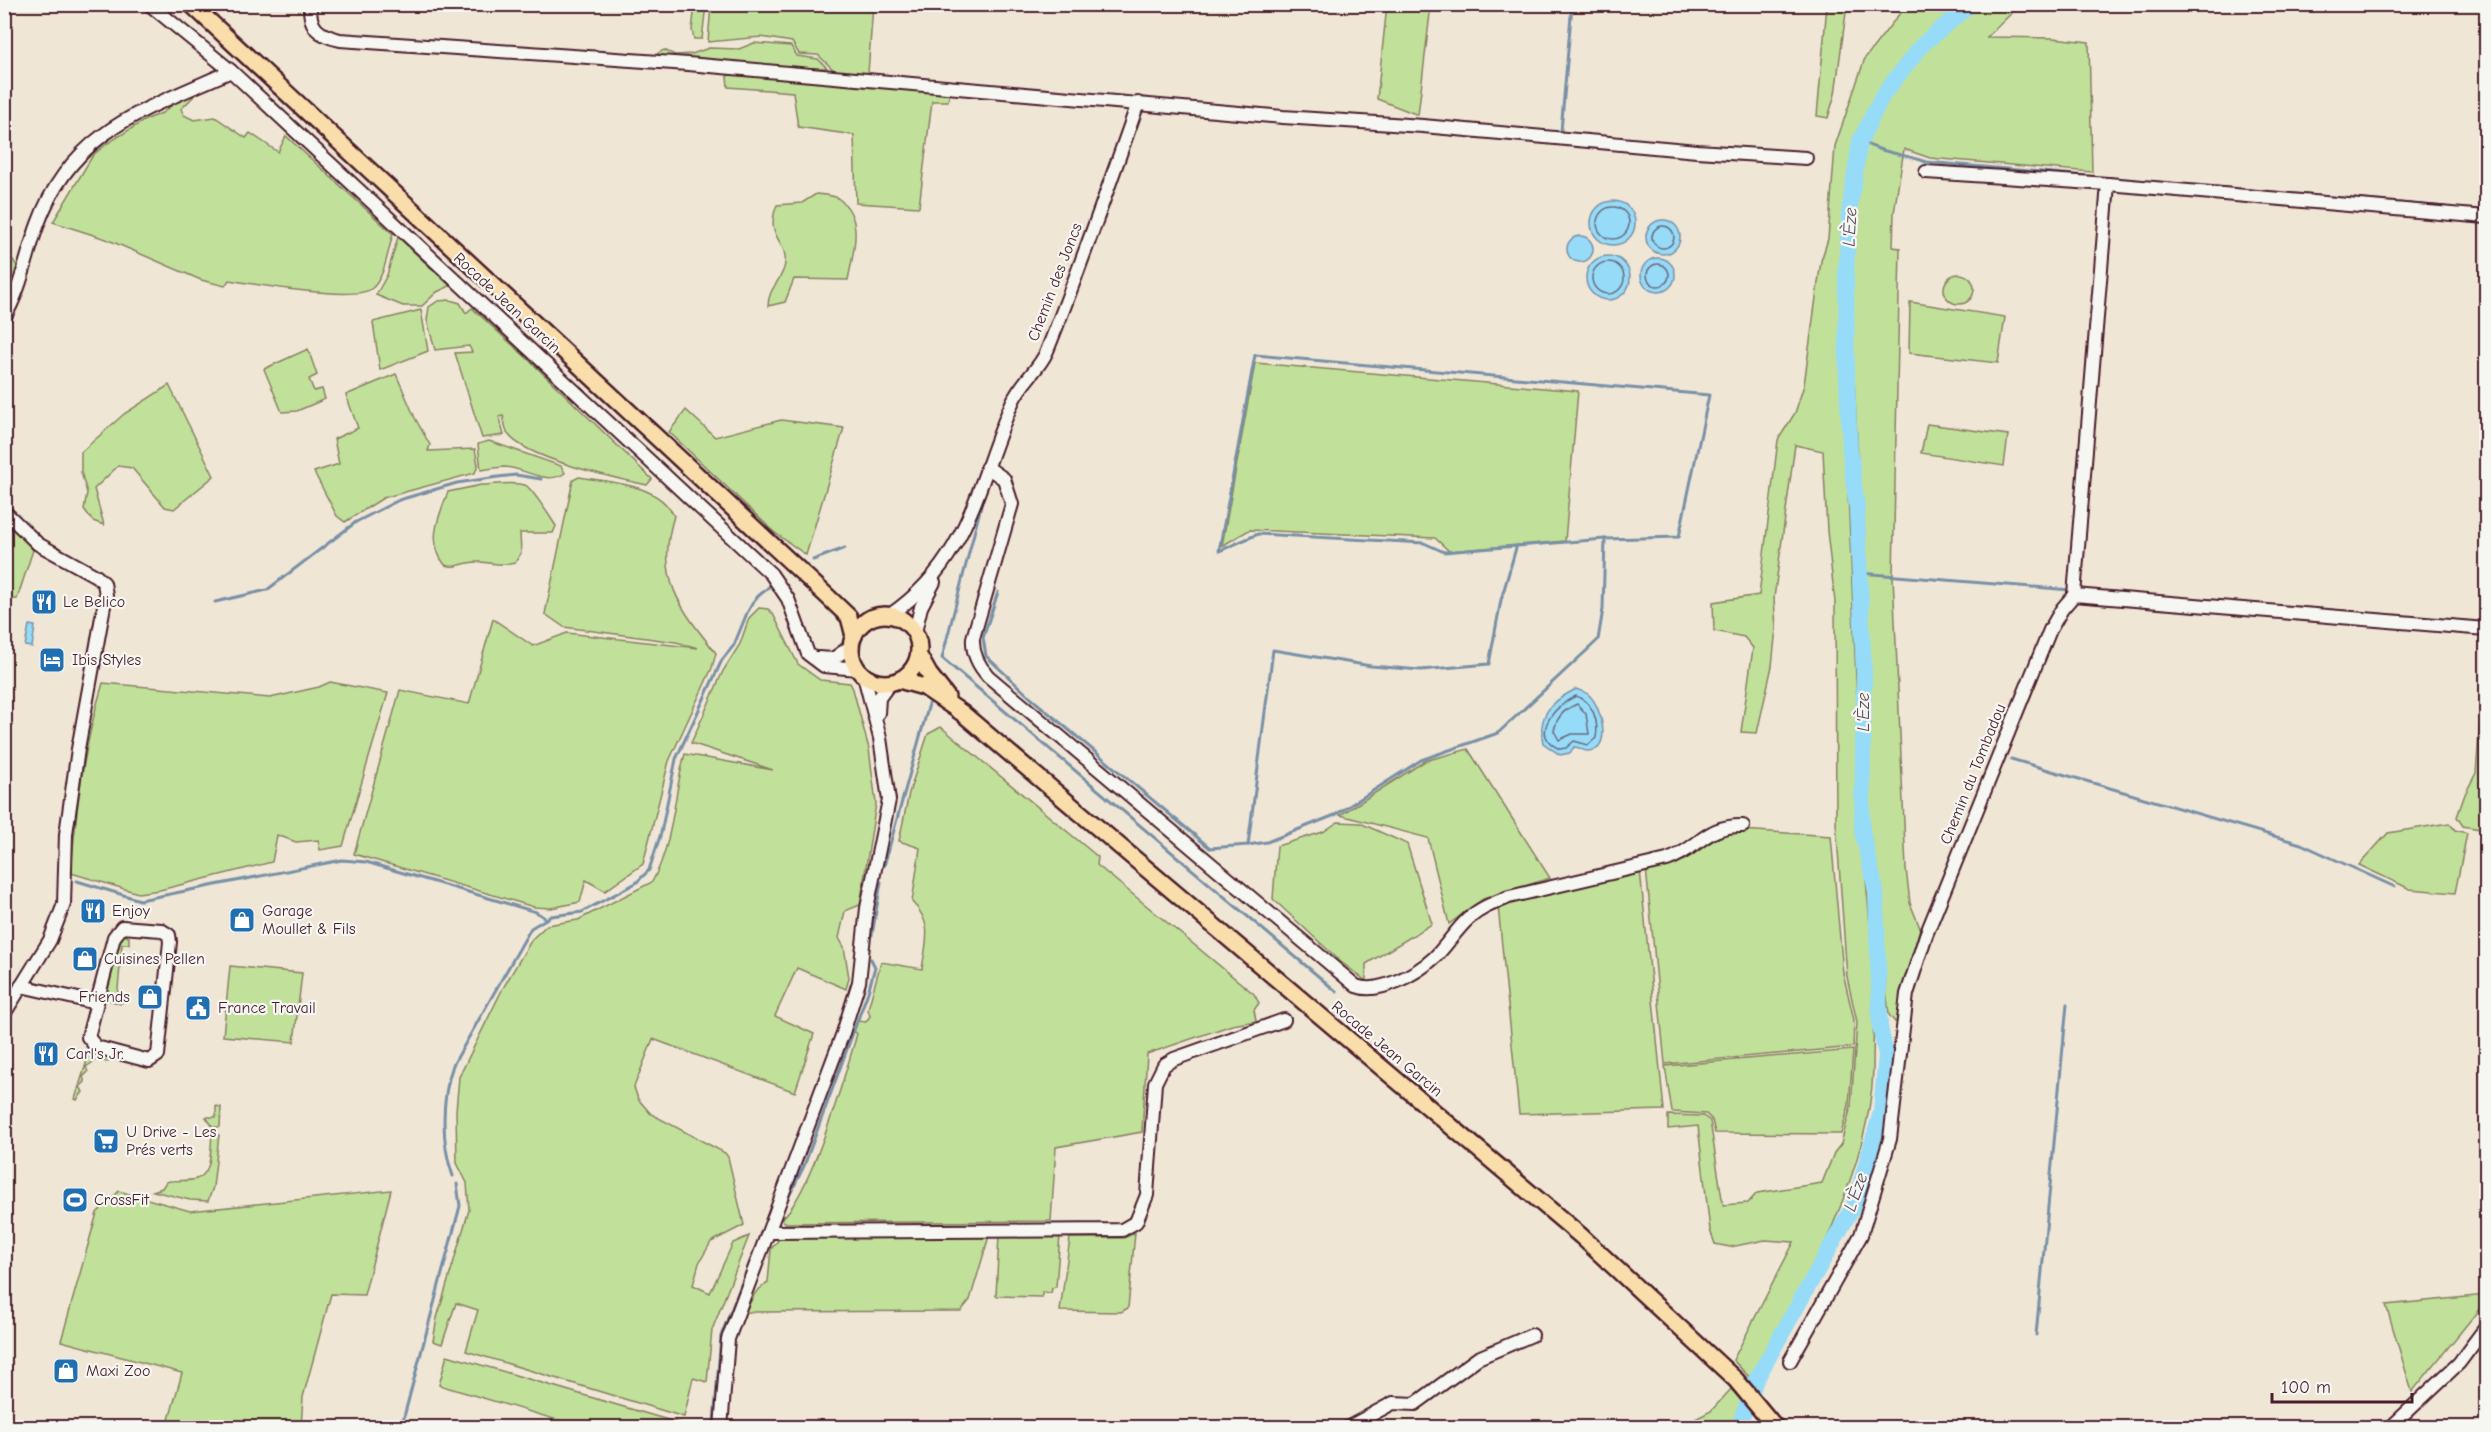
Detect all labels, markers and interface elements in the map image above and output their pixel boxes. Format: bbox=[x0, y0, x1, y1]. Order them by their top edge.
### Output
water label: L'Èze bbox=[1838, 207, 1862, 247]
street label: Chemin des Joncs bbox=[1024, 220, 1086, 344]
street label: Rocade Jean Garcin bbox=[450, 249, 564, 357]
restaurant icon: Le Belico bbox=[29, 587, 59, 617]
place label: Le Belico bbox=[63, 593, 125, 611]
hotel icon: Ibis Styles bbox=[37, 645, 67, 675]
place label: Ibis Styles bbox=[72, 651, 142, 669]
water label: L'Èze bbox=[1853, 692, 1874, 732]
street label: Chemin du Tombadou bbox=[1937, 701, 2009, 847]
restaurant icon: Enjoy bbox=[78, 896, 108, 926]
place label: Enjoy bbox=[112, 902, 151, 920]
place label: Garage Moullet & Fils bbox=[262, 902, 356, 938]
shop icon: Garage Moullet & Fils bbox=[227, 905, 257, 935]
shop icon: Cuisines Pellen bbox=[70, 944, 100, 974]
place label: Cuisines Pellen bbox=[104, 950, 205, 968]
shop icon: Friends bbox=[135, 982, 165, 1012]
place label: Friends bbox=[79, 988, 130, 1006]
public building icon: France Travail bbox=[183, 993, 213, 1023]
street label: Rocade Jean Garcin bbox=[1328, 997, 1446, 1101]
place label: France Travail bbox=[218, 999, 316, 1017]
restaurant icon: Carl's Jr. bbox=[31, 1039, 61, 1069]
place label: Carl's Jr. bbox=[66, 1045, 124, 1063]
place label: U Drive - Les Prés verts bbox=[126, 1123, 217, 1159]
supermarket icon: U Drive - Les Prés verts bbox=[91, 1126, 121, 1156]
water label: L'Èze bbox=[1839, 1170, 1873, 1214]
sports icon: CrossFit bbox=[60, 1185, 90, 1215]
place label: CrossFit bbox=[94, 1191, 149, 1209]
shop icon: Maxi Zoo bbox=[51, 1356, 81, 1386]
place label: Maxi Zoo bbox=[86, 1362, 150, 1380]
scale bar bbox=[2272, 1366, 2412, 1404]
text: 100 m bbox=[2281, 1377, 2331, 1398]

